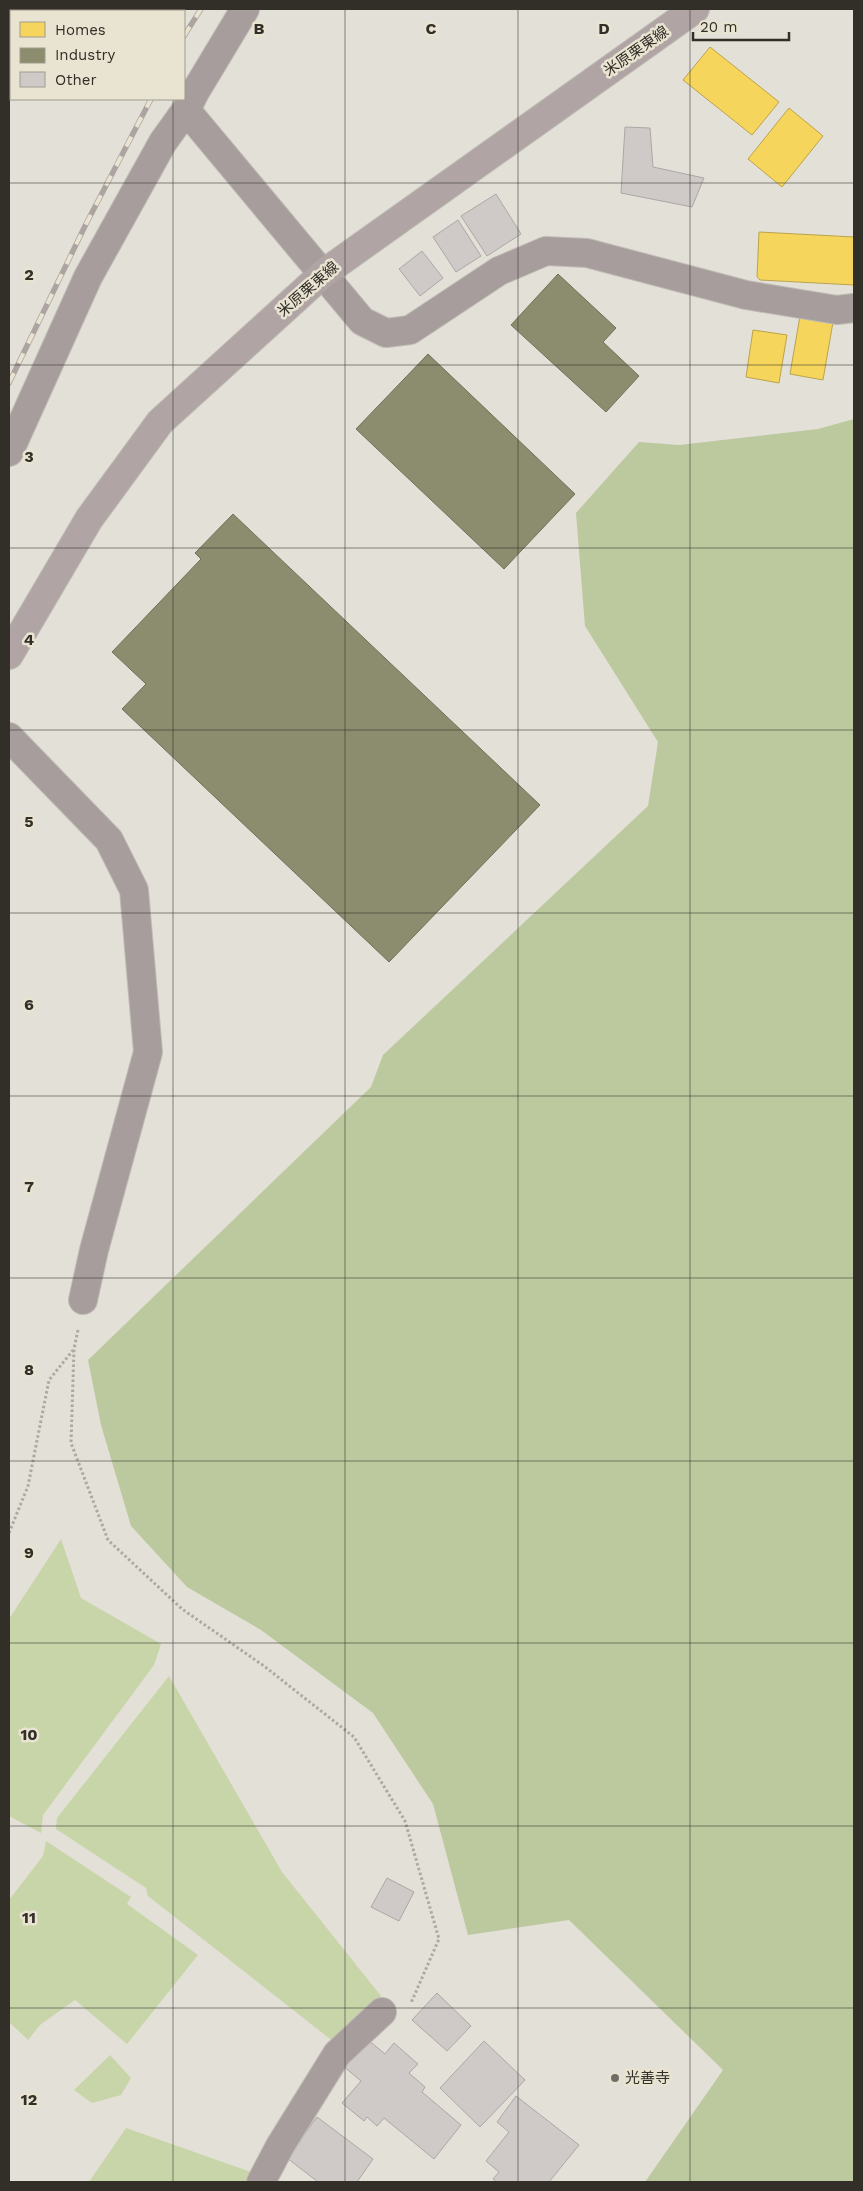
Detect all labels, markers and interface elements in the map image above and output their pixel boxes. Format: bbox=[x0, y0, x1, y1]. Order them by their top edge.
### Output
legend bbox=[10, 10, 185, 100]
scale bar bbox=[693, 10, 789, 42]
text: 20 m bbox=[700, 18, 738, 36]
text: B bbox=[254, 19, 265, 38]
text: C bbox=[426, 19, 437, 38]
text: D bbox=[598, 19, 610, 38]
text: Homes bbox=[55, 21, 106, 39]
street label: 米原栗東線 bbox=[600, 22, 672, 80]
text: Industry bbox=[55, 46, 116, 64]
text: Other bbox=[55, 71, 97, 89]
street label: 米原栗東線 bbox=[274, 258, 342, 320]
text: 2 bbox=[24, 265, 34, 284]
text: 3 bbox=[24, 447, 34, 466]
text: 4 bbox=[24, 630, 34, 649]
text: 5 bbox=[24, 812, 34, 831]
text: 6 bbox=[24, 995, 34, 1014]
text: 7 bbox=[24, 1177, 34, 1196]
text: 8 bbox=[24, 1360, 34, 1379]
text: 9 bbox=[24, 1543, 34, 1562]
text: 10 bbox=[20, 1725, 38, 1744]
text: 11 bbox=[22, 1908, 36, 1927]
place label: 光善寺 bbox=[625, 2069, 670, 2087]
marker: 光善寺 bbox=[609, 2072, 621, 2084]
text: 12 bbox=[21, 2090, 37, 2109]

